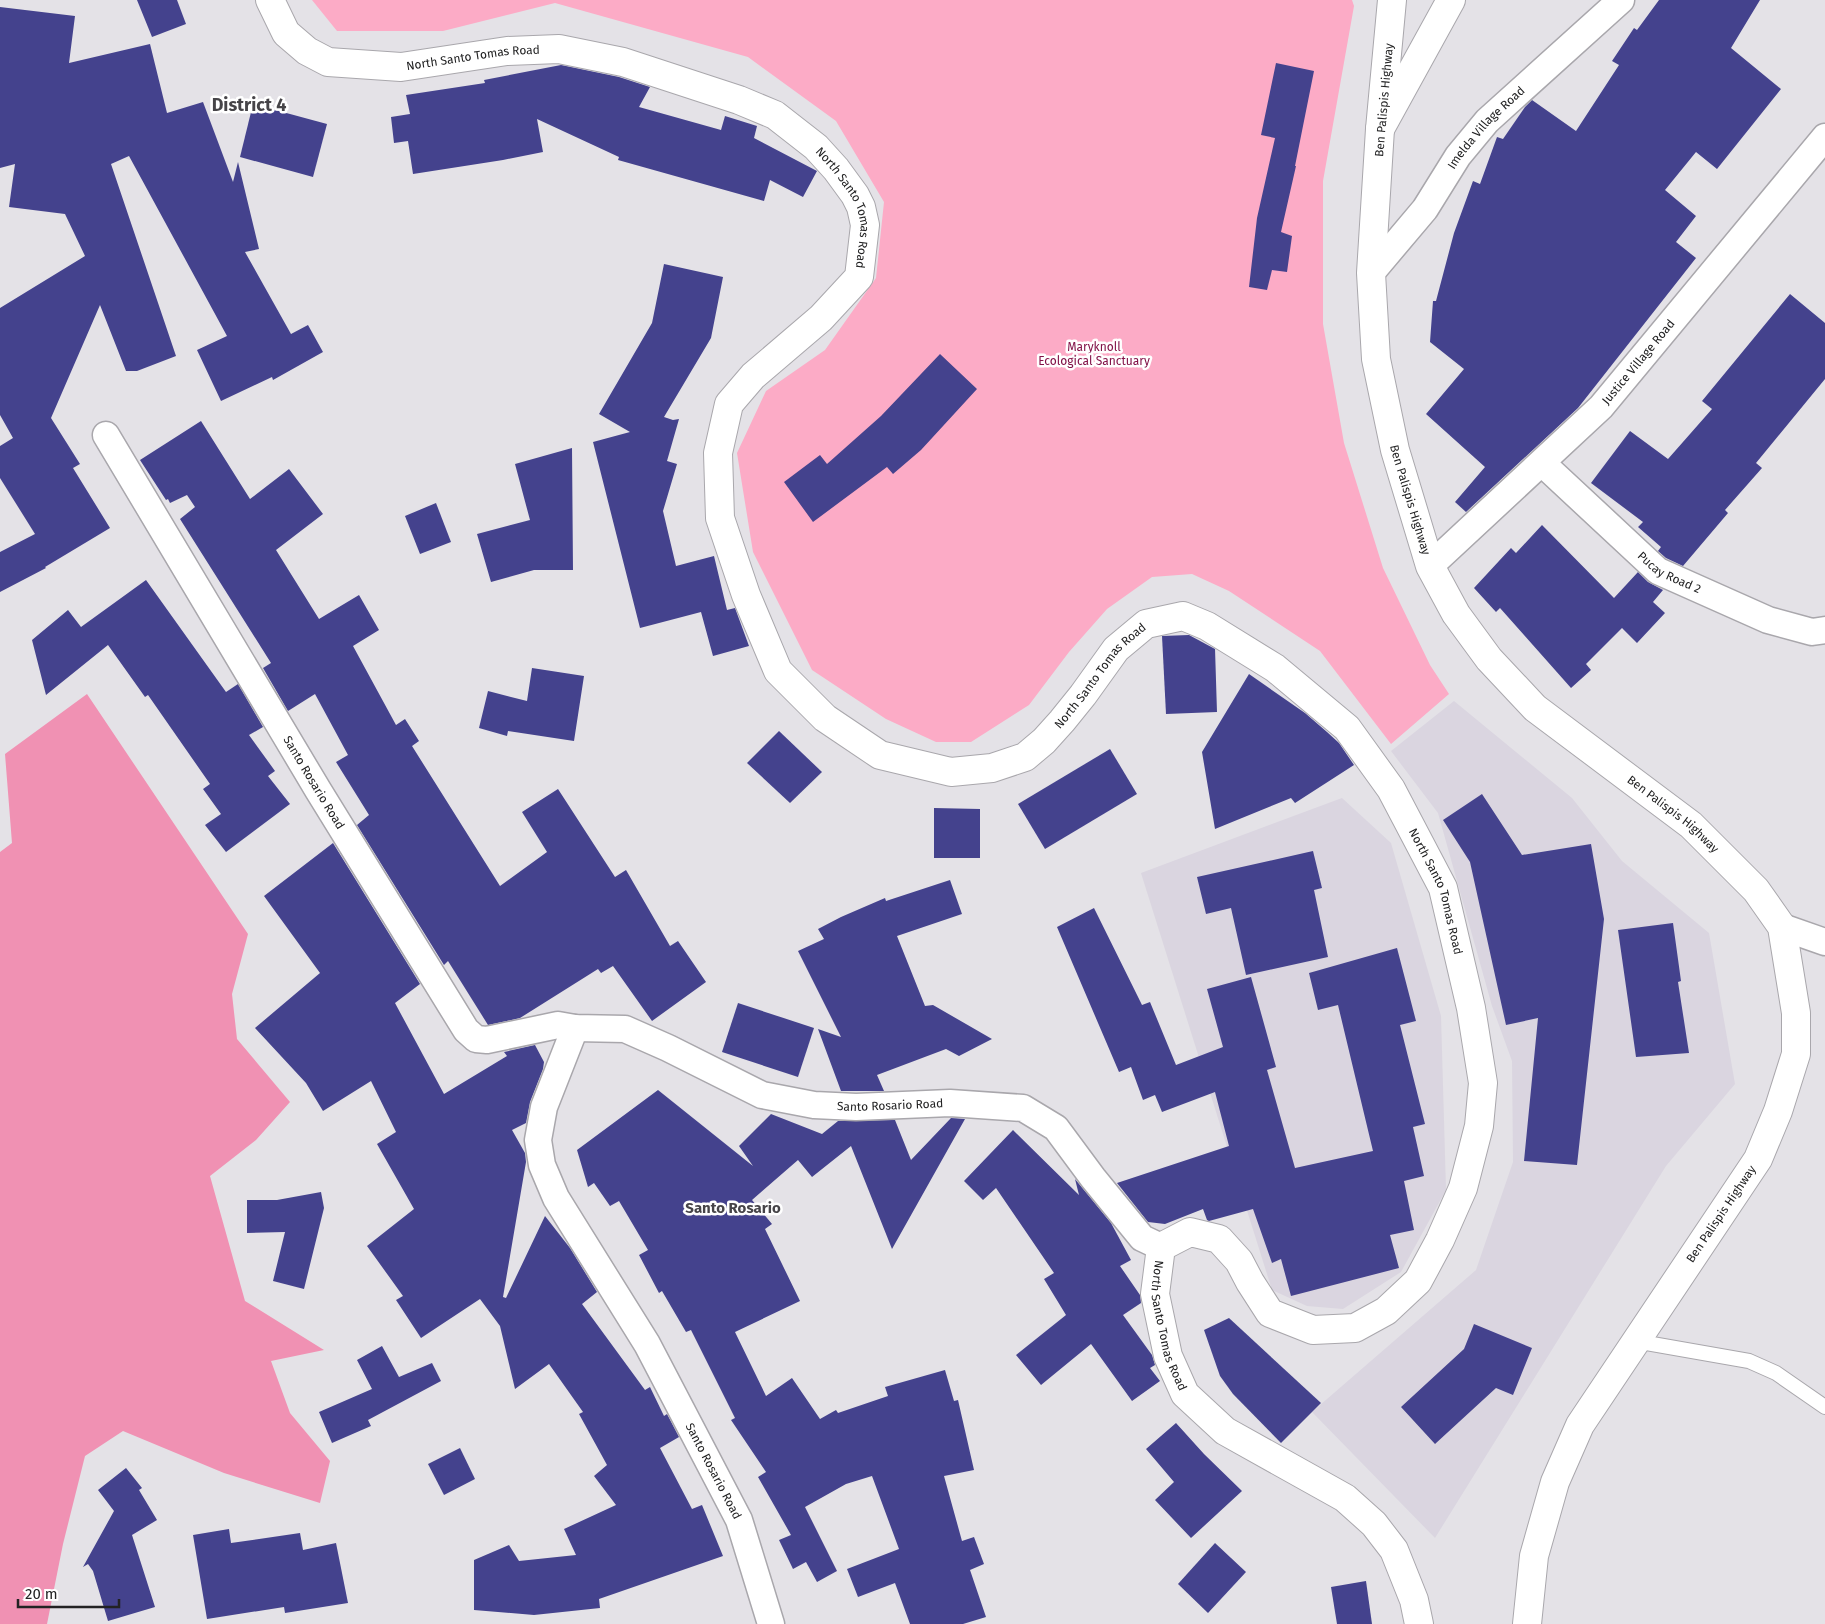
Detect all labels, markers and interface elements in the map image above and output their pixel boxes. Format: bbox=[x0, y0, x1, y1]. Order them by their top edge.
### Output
street label: Ben Palispis Highway bbox=[1372, 42, 1396, 157]
street label: North Santo Tomas Road bbox=[405, 43, 540, 73]
street label: Imelda Village Road bbox=[1445, 83, 1528, 172]
district label: District 4 bbox=[212, 94, 286, 116]
street label: North Santo Tomas Road bbox=[813, 144, 872, 269]
street label: Justice Village Road bbox=[1599, 317, 1678, 407]
park label: Maryknoll Ecological Sanctuary bbox=[1038, 340, 1150, 368]
street label: Ben Palispis Highway bbox=[1387, 444, 1433, 557]
street label: Pucay Road 2 bbox=[1635, 549, 1703, 596]
street label: North Santo Tomas Road bbox=[1051, 620, 1149, 732]
street label: Santo Rosario Road bbox=[280, 733, 347, 832]
street label: Ben Palispis Highway bbox=[1625, 773, 1722, 856]
street label: North Santo Tomas Road bbox=[1406, 826, 1465, 956]
street label: Santo Rosario Road bbox=[837, 1096, 944, 1114]
street label: Ben Palispis Highway bbox=[1683, 1163, 1759, 1265]
district label: Santo Rosario bbox=[685, 1199, 781, 1217]
street label: North Santo Tomas Road bbox=[1148, 1259, 1190, 1393]
street label: Santo Rosario Road bbox=[683, 1421, 744, 1522]
scale bar bbox=[18, 1576, 119, 1608]
text: 20 m bbox=[25, 1585, 58, 1603]

